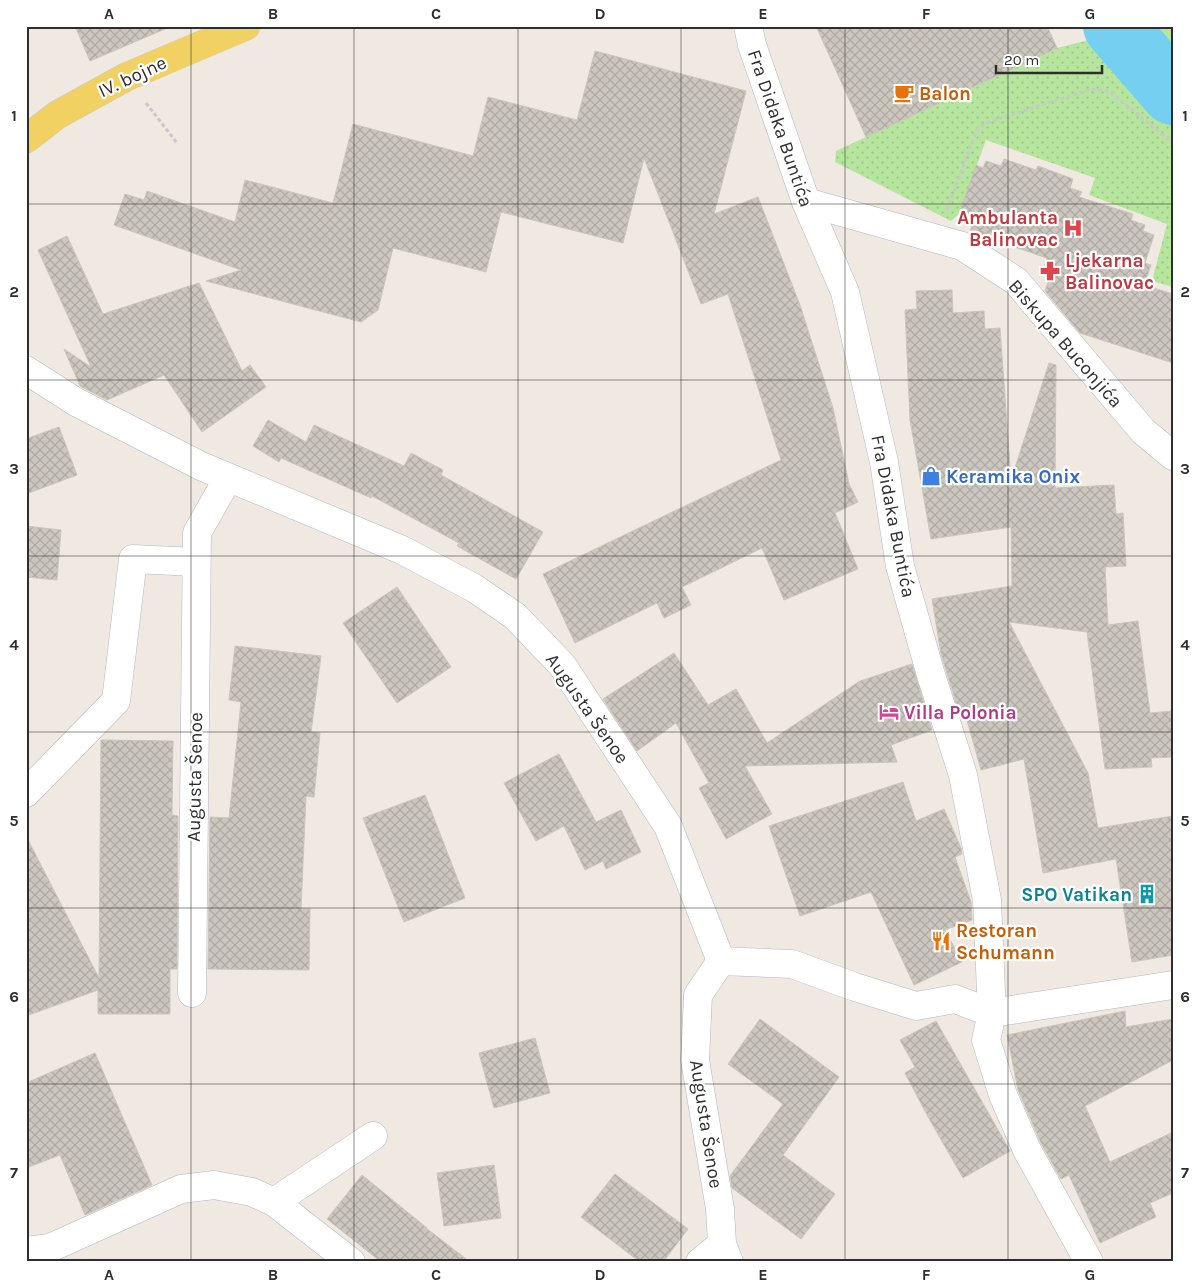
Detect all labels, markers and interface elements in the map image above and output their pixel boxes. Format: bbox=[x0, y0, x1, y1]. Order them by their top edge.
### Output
text: A bbox=[104, 4, 114, 23]
text: B bbox=[268, 4, 278, 23]
text: C bbox=[431, 4, 441, 23]
text: D bbox=[595, 4, 606, 23]
text: E bbox=[758, 4, 768, 23]
text: F bbox=[922, 4, 931, 23]
text: G bbox=[1085, 4, 1095, 23]
scale bar bbox=[996, 42, 1103, 74]
street label: Fra Didaka Buntića bbox=[743, 47, 817, 210]
text: 20 m bbox=[1004, 51, 1039, 69]
street label: IV. bojne bbox=[95, 52, 170, 102]
cafe icon: Balon bbox=[893, 82, 915, 104]
place label: Balon bbox=[919, 83, 971, 105]
text: 1 bbox=[11, 106, 17, 125]
text: 1 bbox=[1182, 106, 1188, 125]
place label: Ambulanta Balinovac bbox=[957, 207, 1058, 251]
hospital icon: Ambulanta Balinovac bbox=[1062, 217, 1084, 239]
place label: Ljekarna Balinovac bbox=[1065, 250, 1154, 294]
pharmacy icon: Ljekarna Balinovac bbox=[1039, 260, 1061, 282]
street label: Biskupa Buconjića bbox=[1004, 275, 1127, 412]
text: 2 bbox=[9, 282, 19, 301]
text: 2 bbox=[1180, 282, 1190, 301]
street label: Fra Didaka Buntića bbox=[866, 433, 920, 599]
text: 3 bbox=[9, 459, 19, 478]
text: 3 bbox=[1180, 459, 1190, 478]
shop icon: Keramika Onix bbox=[920, 465, 942, 487]
place label: Keramika Onix bbox=[946, 466, 1081, 488]
text: 4 bbox=[9, 635, 19, 654]
text: 4 bbox=[1180, 635, 1190, 654]
street label: Augusta Šenoe bbox=[541, 649, 633, 768]
hotel icon: Villa Polonia bbox=[878, 701, 900, 723]
place label: Villa Polonia bbox=[904, 702, 1017, 724]
street label: Augusta Šenoe bbox=[183, 712, 207, 842]
text: 5 bbox=[9, 811, 19, 830]
text: 5 bbox=[1180, 811, 1190, 830]
building icon: SPO Vatikan bbox=[1136, 883, 1158, 905]
place label: SPO Vatikan bbox=[1021, 884, 1132, 906]
place label: Restoran Schumann bbox=[956, 920, 1055, 964]
restaurant icon: Restoran Schumann bbox=[930, 930, 952, 952]
text: 6 bbox=[9, 987, 19, 1006]
text: 6 bbox=[1180, 987, 1190, 1006]
street label: Augusta Šenoe bbox=[685, 1058, 727, 1190]
text: 7 bbox=[10, 1163, 18, 1182]
text: 7 bbox=[1181, 1163, 1189, 1182]
text: A bbox=[104, 1265, 114, 1284]
text: B bbox=[268, 1265, 278, 1284]
text: C bbox=[431, 1265, 441, 1284]
text: D bbox=[595, 1265, 606, 1284]
text: E bbox=[758, 1265, 768, 1284]
text: F bbox=[922, 1265, 931, 1284]
text: G bbox=[1085, 1265, 1095, 1284]

